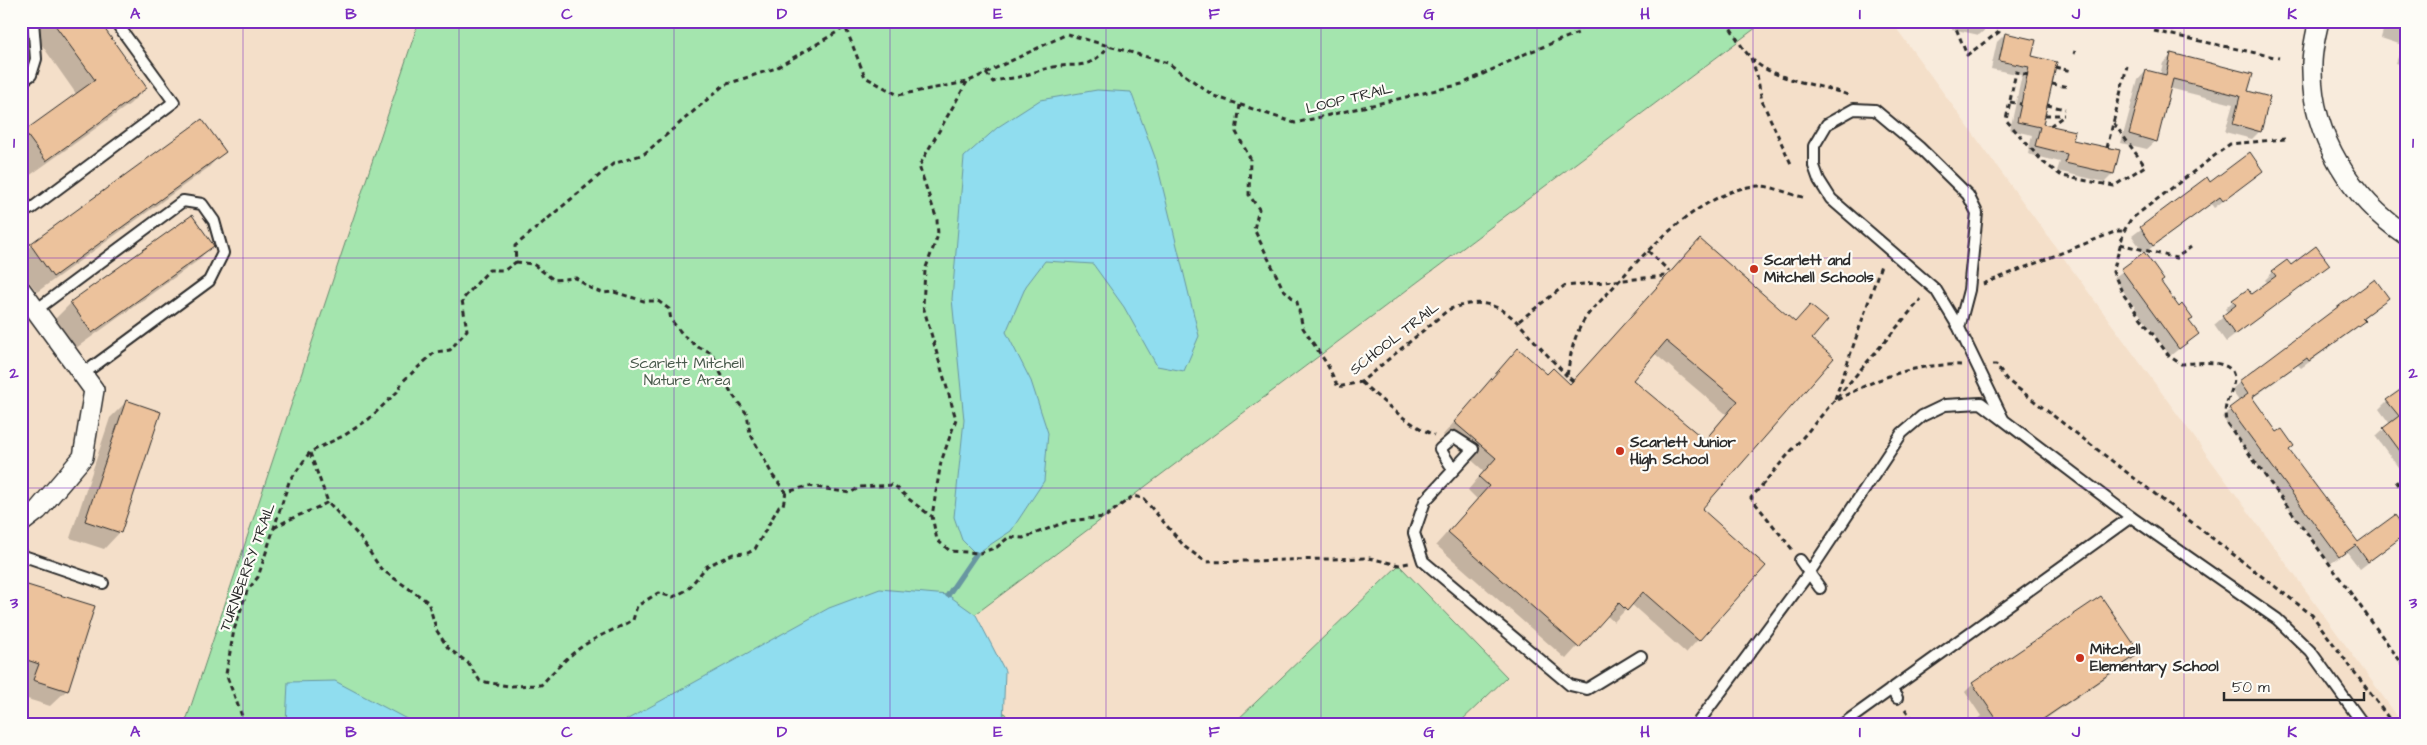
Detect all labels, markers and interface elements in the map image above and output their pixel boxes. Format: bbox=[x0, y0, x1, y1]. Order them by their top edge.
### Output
text: A bbox=[130, 3, 141, 25]
text: B bbox=[345, 3, 357, 25]
text: C bbox=[561, 3, 573, 25]
text: D bbox=[777, 3, 788, 25]
text: E bbox=[993, 3, 1003, 25]
text: F bbox=[1208, 3, 1220, 25]
text: G bbox=[1423, 3, 1435, 25]
text: H bbox=[1640, 3, 1650, 25]
text: I bbox=[1859, 3, 1861, 25]
text: J bbox=[2071, 3, 2081, 25]
text: K bbox=[2287, 3, 2297, 25]
street label: LOOP TRAIL bbox=[1304, 77, 1395, 119]
text: 1 bbox=[13, 132, 16, 154]
text: 1 bbox=[2412, 132, 2415, 154]
place label: Scarlett and Mitchell Schools bbox=[1763, 250, 1874, 288]
marker: Scarlett and Mitchell Schools bbox=[1748, 263, 1760, 275]
street label: SCHOOL TRAIL bbox=[1345, 296, 1444, 380]
park label: Scarlett Mitchell Nature Area bbox=[630, 353, 744, 391]
text: 2 bbox=[8, 362, 19, 384]
text: 2 bbox=[2407, 362, 2418, 384]
place label: Scarlett Junior High School bbox=[1629, 432, 1736, 472]
marker: Scarlett Junior High School bbox=[1614, 445, 1626, 457]
street label: TURNBERRY TRAIL bbox=[214, 500, 281, 634]
text: 3 bbox=[9, 592, 19, 614]
text: 3 bbox=[2408, 592, 2418, 614]
place label: Mitchell Elementary School bbox=[2090, 639, 2219, 678]
marker: Mitchell Elementary School bbox=[2074, 652, 2086, 664]
scale bar bbox=[2224, 670, 2364, 702]
text: 50 m bbox=[2232, 677, 2270, 698]
text: A bbox=[130, 721, 141, 743]
text: B bbox=[345, 721, 357, 743]
text: C bbox=[561, 721, 573, 743]
text: D bbox=[777, 721, 788, 743]
text: E bbox=[993, 721, 1003, 743]
text: F bbox=[1208, 721, 1220, 743]
text: G bbox=[1423, 721, 1435, 743]
text: H bbox=[1640, 721, 1650, 743]
text: I bbox=[1859, 721, 1861, 743]
text: J bbox=[2071, 721, 2081, 743]
text: K bbox=[2287, 721, 2297, 743]

